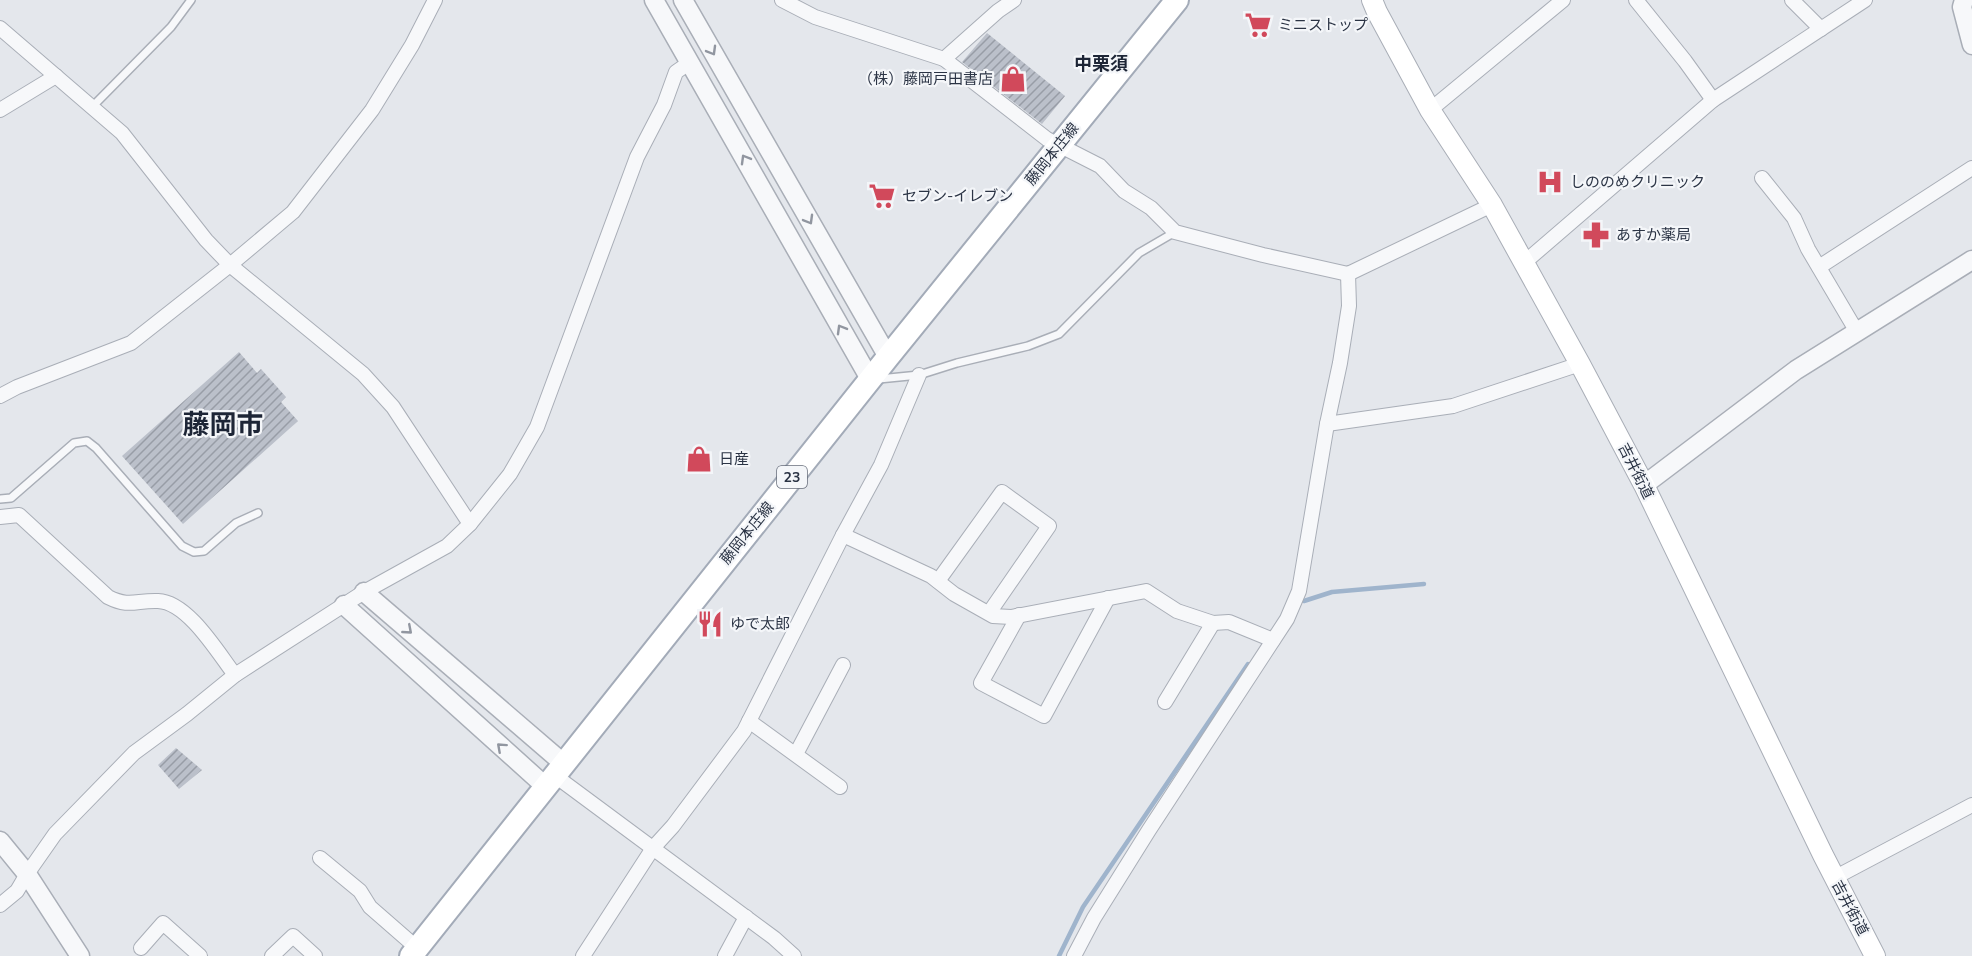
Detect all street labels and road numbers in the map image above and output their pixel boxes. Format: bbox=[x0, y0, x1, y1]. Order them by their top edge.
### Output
street label: 藤岡本庄線 bbox=[1021, 119, 1083, 189]
street label: 吉井街道 bbox=[1613, 440, 1659, 502]
road number: 23 bbox=[777, 466, 807, 488]
street label: 藤岡本庄線 bbox=[716, 498, 778, 568]
street label: 吉井街道 bbox=[1827, 877, 1873, 939]

